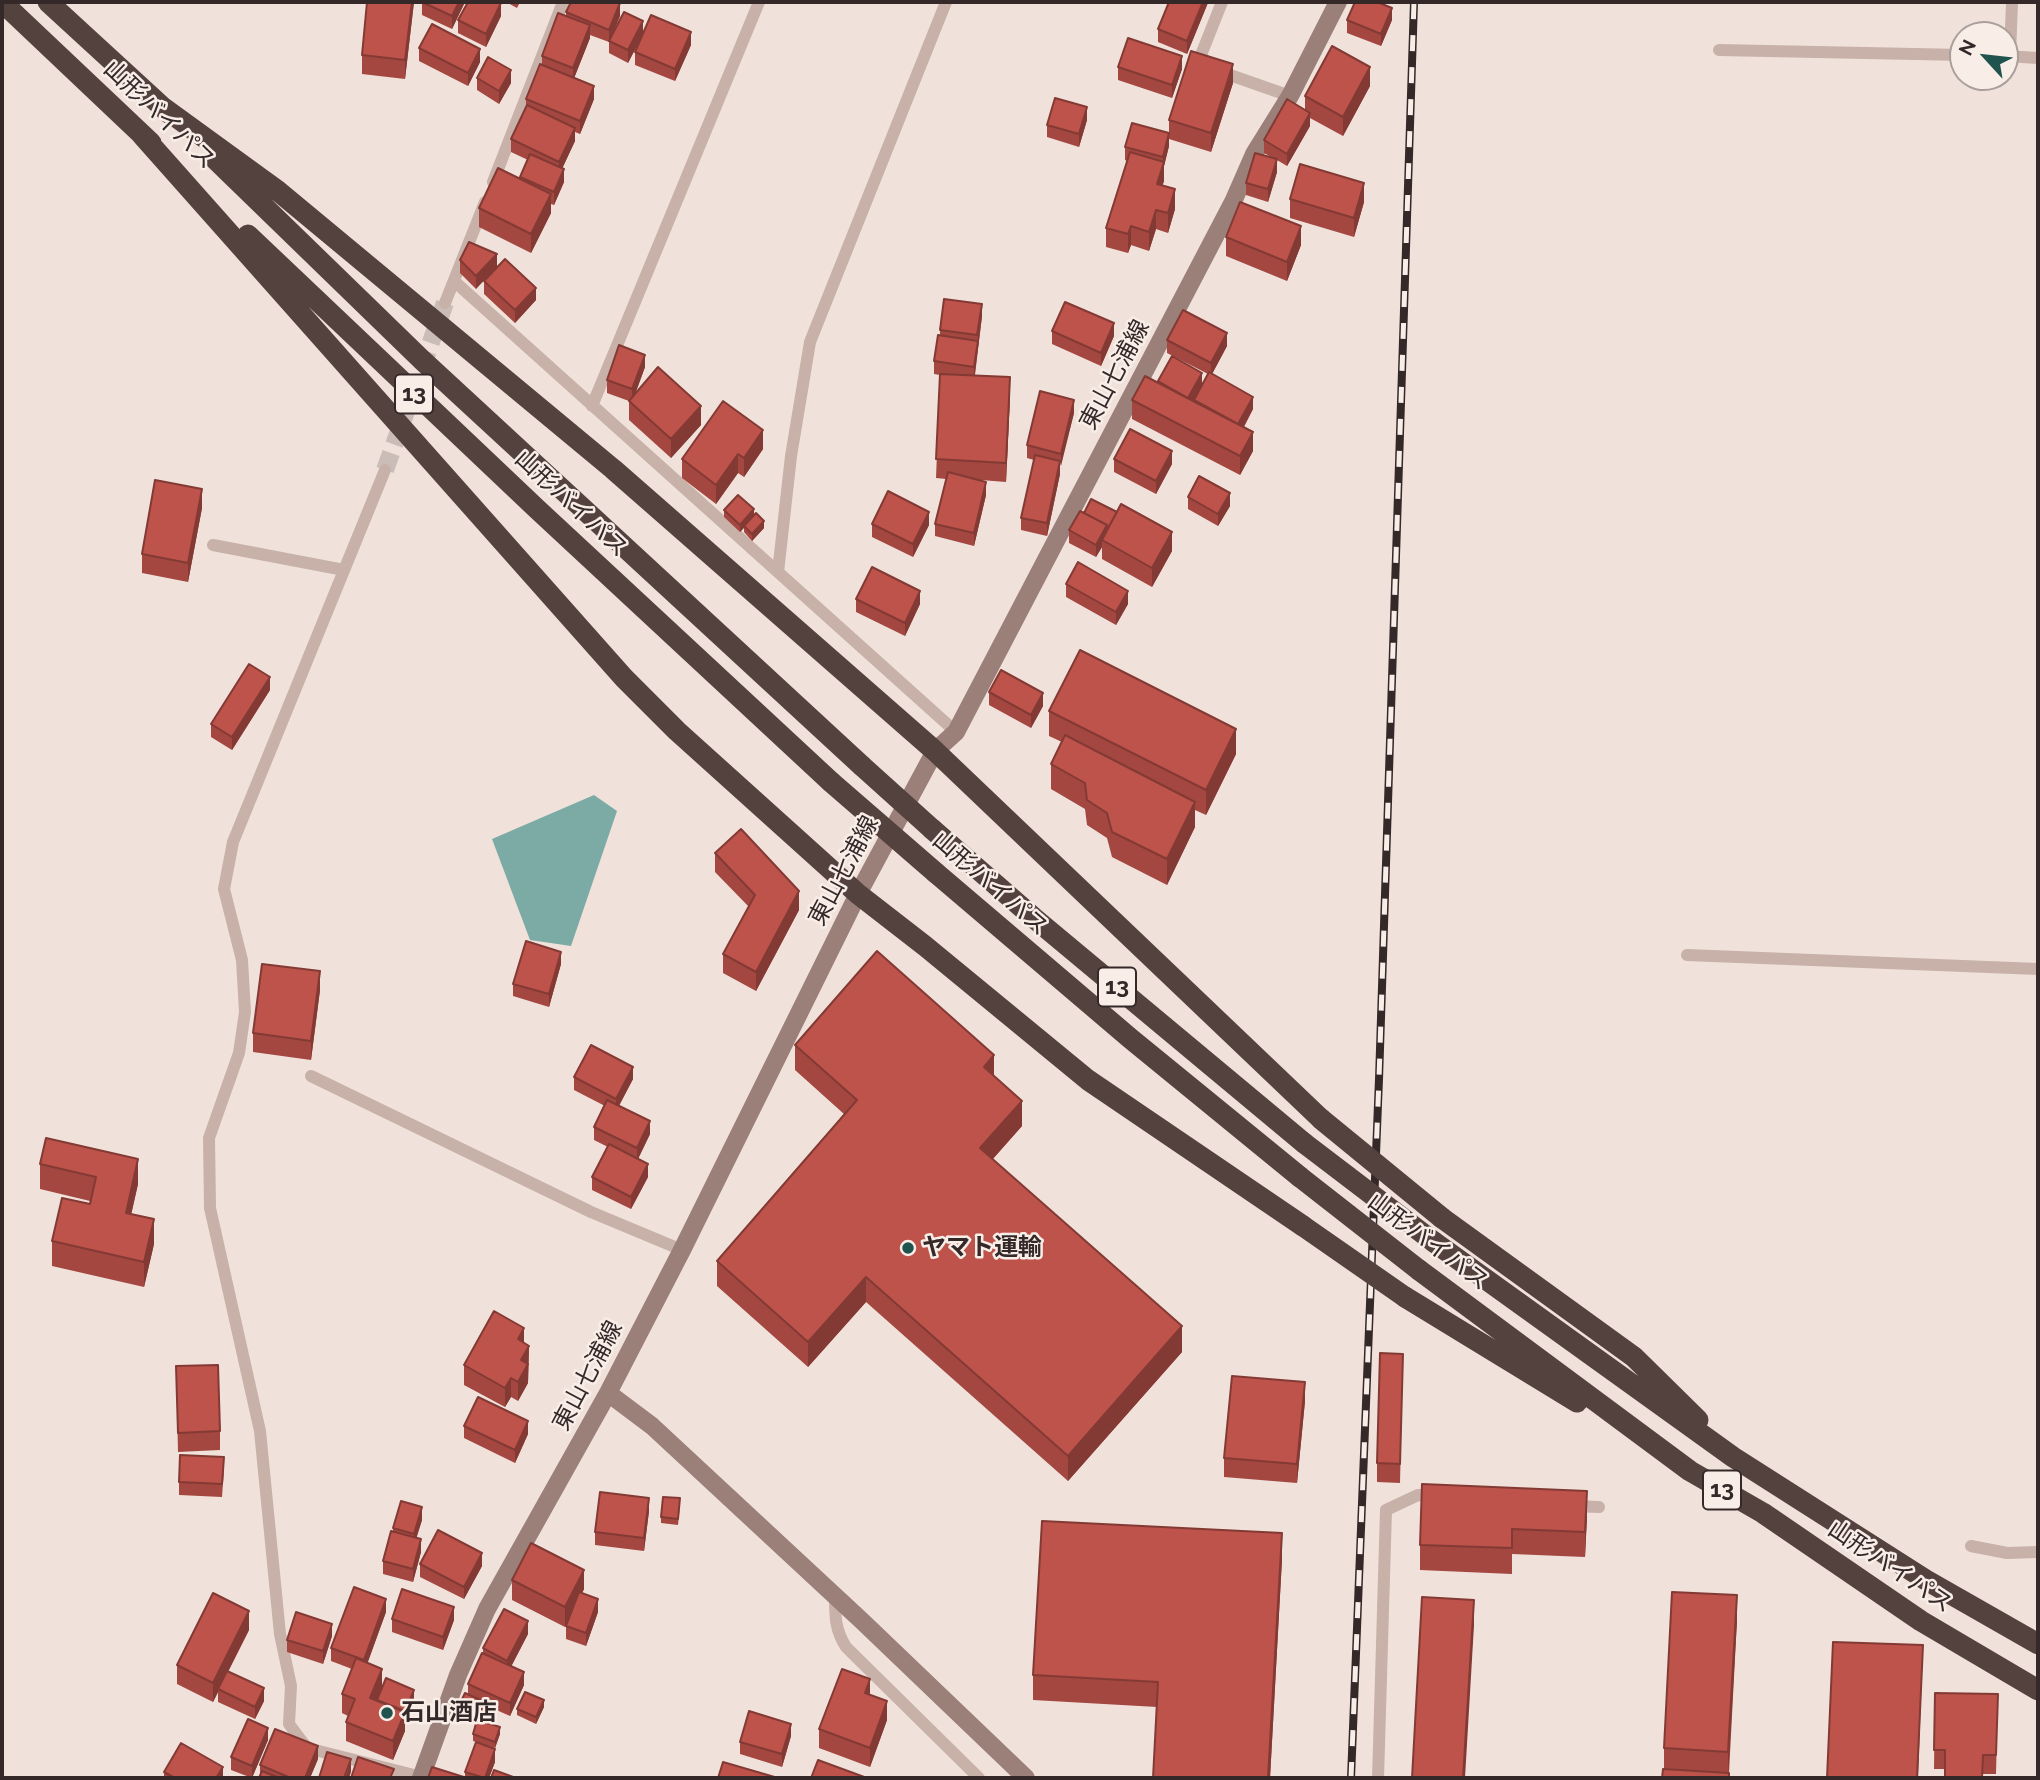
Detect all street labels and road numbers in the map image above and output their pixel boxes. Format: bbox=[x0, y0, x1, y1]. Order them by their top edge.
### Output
street label: 山形バイパス bbox=[97, 55, 221, 175]
street label: 東山七浦線 bbox=[1074, 315, 1156, 435]
road number: 13 bbox=[395, 374, 433, 414]
street label: 山形バイパス bbox=[509, 444, 633, 564]
street label: 東山七浦線 bbox=[803, 811, 885, 931]
street label: 山形バイパス bbox=[926, 826, 1054, 942]
road number: 13 bbox=[1098, 968, 1136, 1006]
street label: 山形バイパス bbox=[1362, 1187, 1494, 1297]
street label: 東山七浦線 bbox=[547, 1316, 629, 1436]
road number: 13 bbox=[1703, 1470, 1741, 1510]
street label: 山形バイパス bbox=[1822, 1515, 1958, 1619]

